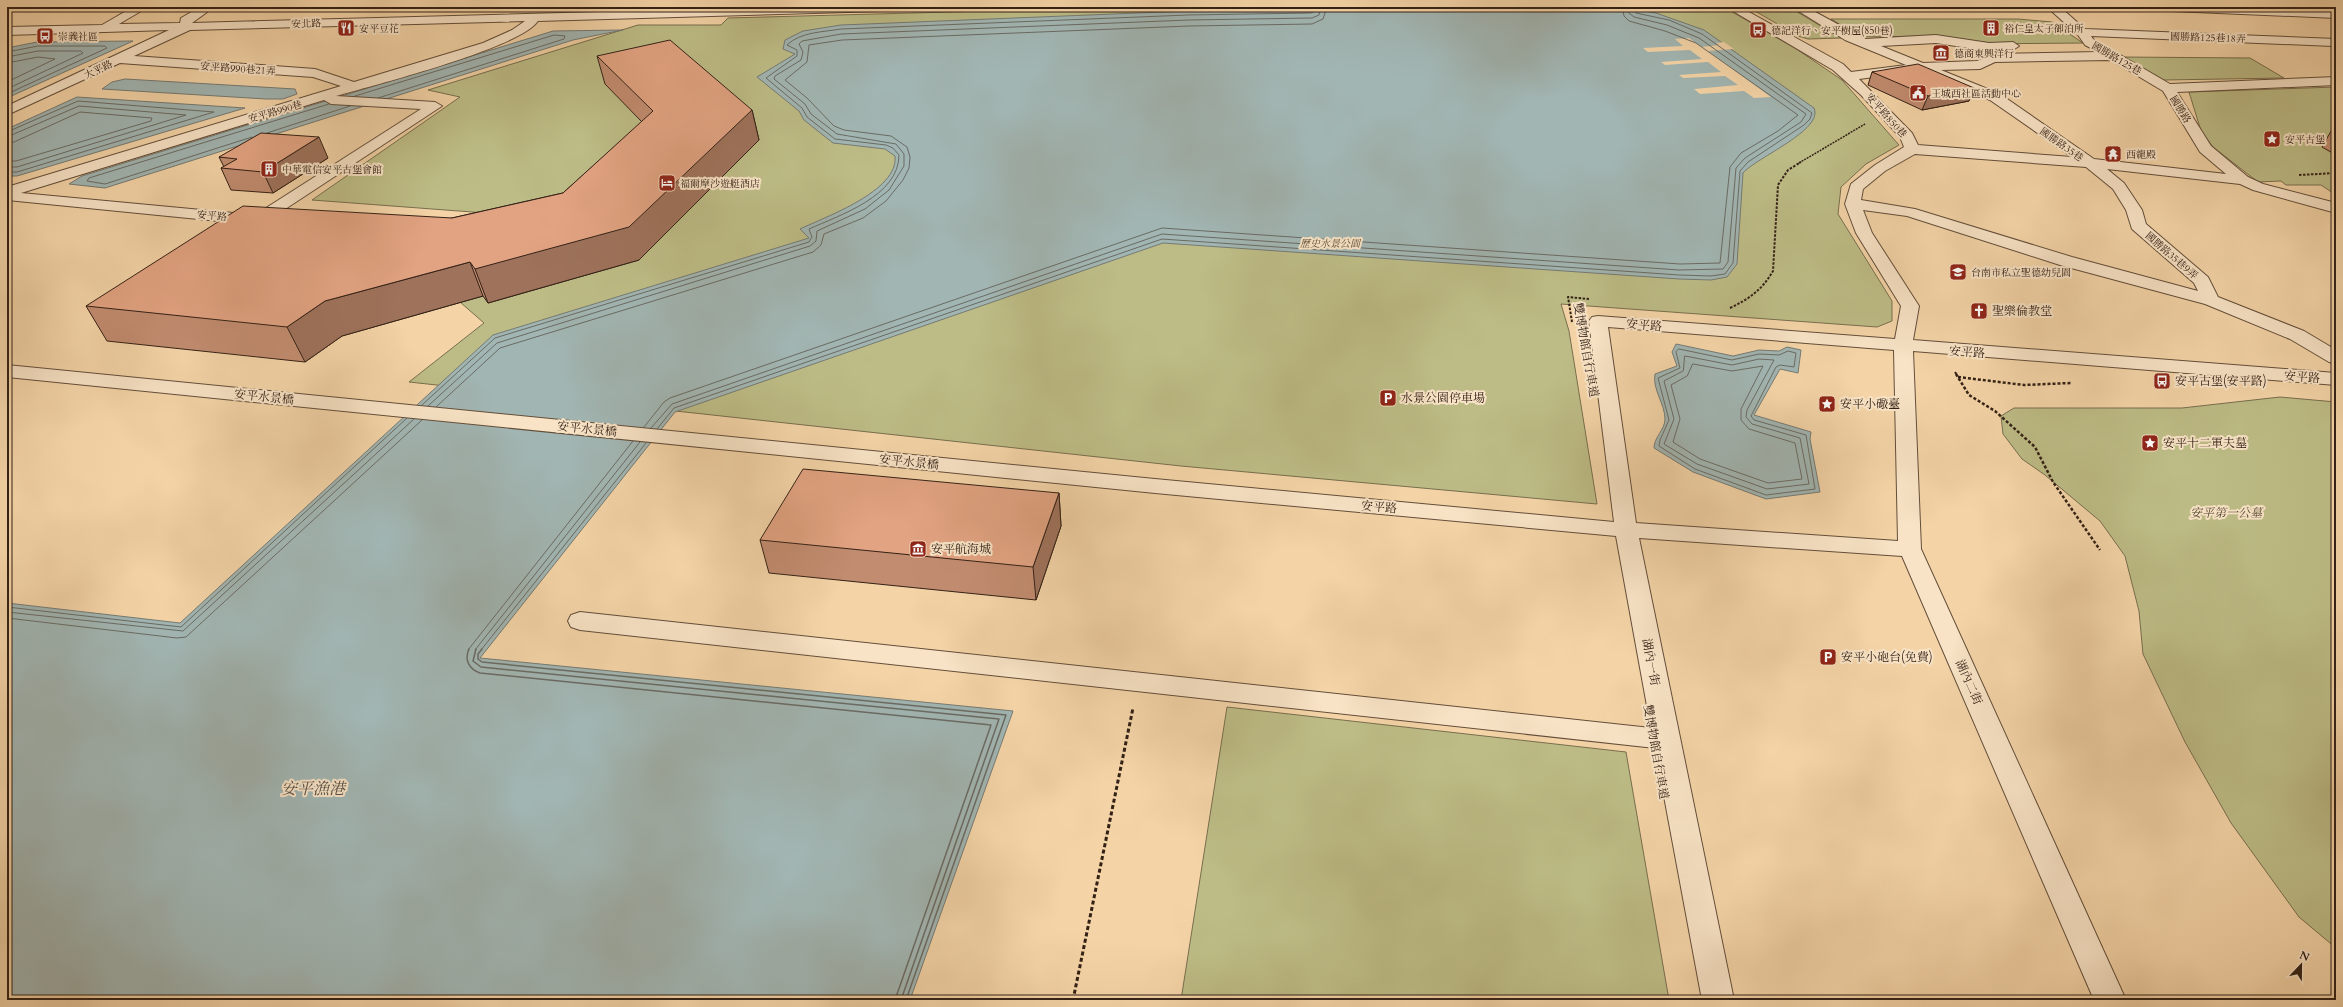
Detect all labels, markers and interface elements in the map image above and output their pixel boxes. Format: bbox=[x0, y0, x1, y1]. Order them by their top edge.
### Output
street label: 安北路 bbox=[291, 16, 321, 32]
restaurant icon: 安平豆花 bbox=[336, 18, 356, 38]
building icon: 裕仁皇太子御泊所 bbox=[1981, 18, 2001, 38]
bus stop icon: 德記洋行、安平樹屋(850巷) bbox=[1748, 20, 1768, 40]
place label: 安平豆花 bbox=[359, 22, 399, 36]
place label: 裕仁皇太子御泊所 bbox=[2004, 22, 2084, 36]
place label: 德記洋行、安平樹屋(850巷) bbox=[1771, 24, 1893, 38]
bus stop icon: 崇義社區 bbox=[35, 26, 55, 46]
place label: 崇義社區 bbox=[58, 30, 98, 44]
street label: 國勝路125巷18弄 bbox=[2170, 30, 2246, 46]
street label: 國勝路125巷 bbox=[2089, 39, 2144, 79]
museum icon: 德商東興洋行 bbox=[1931, 43, 1951, 63]
place label: 德商東興洋行 bbox=[1954, 47, 2014, 61]
street label: 大平路 bbox=[82, 57, 115, 83]
street label: 安平路990巷21弄 bbox=[200, 59, 276, 79]
public building icon: 王城西社區活動中心 bbox=[1908, 83, 1928, 103]
place label: 王城西社區活動中心 bbox=[1931, 87, 2021, 101]
street label: 安平路850巷 bbox=[1863, 90, 1910, 141]
street label: 國勝路 bbox=[2166, 93, 2194, 126]
street label: 安平路990巷 bbox=[247, 98, 304, 126]
street label: 國勝路35巷 bbox=[2037, 125, 2086, 165]
place icon: 安平古堡 bbox=[2262, 129, 2282, 149]
place label: 安平古堡 bbox=[2285, 133, 2325, 147]
temple icon: 西㡣殿 bbox=[2103, 144, 2123, 164]
place label: 西㡣殿 bbox=[2126, 148, 2156, 162]
building icon: 中華電信安平古堡會館 bbox=[259, 159, 279, 179]
place label: 中華電信安平古堡會館 bbox=[282, 163, 382, 177]
hotel icon: 福爾摩沙遊艇酒店 bbox=[657, 173, 677, 193]
place label: 福爾摩沙遊艇酒店 bbox=[680, 177, 760, 191]
street label: 安平路 bbox=[196, 208, 227, 224]
street label: 國勝路35巷9弄 bbox=[2142, 229, 2201, 282]
park label: 歷史水景公園 bbox=[1300, 237, 1362, 251]
school or university icon: 台南市私立聖德幼兒園 bbox=[1948, 262, 1968, 282]
place label: 台南市私立聖德幼兒園 bbox=[1971, 266, 2071, 280]
street label: 雙博物館自行車道 bbox=[1570, 301, 1602, 399]
church icon: 聖樂倫教堂 bbox=[1969, 301, 1989, 321]
place label: 聖樂倫教堂 bbox=[1992, 303, 2052, 319]
street label: 安平路 bbox=[1625, 315, 1663, 335]
street label: 安平路 bbox=[1948, 343, 1986, 361]
street label: 安平路 bbox=[2283, 368, 2321, 386]
bus stop icon: 安平古堡(安平路) bbox=[2152, 371, 2172, 391]
place label: 安平古堡(安平路) bbox=[2175, 373, 2267, 389]
street label: 安平水景橋 bbox=[233, 386, 295, 408]
parking icon: 水景公園停車場 bbox=[1378, 388, 1398, 408]
place label: 水景公園停車場 bbox=[1401, 390, 1485, 406]
place icon: 安平小礮臺 bbox=[1817, 394, 1837, 414]
place label: 安平小礮臺 bbox=[1840, 396, 1900, 412]
street label: 安平水景橋 bbox=[556, 418, 618, 440]
place icon: 安平十二軍夫墓 bbox=[2140, 433, 2160, 453]
place label: 安平十二軍夫墓 bbox=[2163, 435, 2247, 451]
street label: 安平水景橋 bbox=[878, 451, 940, 473]
street label: 安平路 bbox=[1360, 497, 1398, 517]
park label: 安平第一公墓 bbox=[2190, 505, 2264, 521]
museum icon: 安平航海城 bbox=[908, 539, 928, 559]
place label: 安平航海城 bbox=[931, 541, 991, 557]
street label: 湖內一街 bbox=[1639, 637, 1664, 688]
parking icon: 安平小砲台(免費) bbox=[1818, 647, 1838, 667]
place label: 安平小砲台(免費) bbox=[1841, 649, 1933, 665]
street label: 湖內二街 bbox=[1952, 657, 1986, 708]
street label: 雙博物館自行車道 bbox=[1640, 703, 1672, 801]
water label: 安平漁港 bbox=[281, 778, 347, 800]
north arrow bbox=[2281, 945, 2321, 985]
text: N bbox=[2297, 947, 2312, 965]

